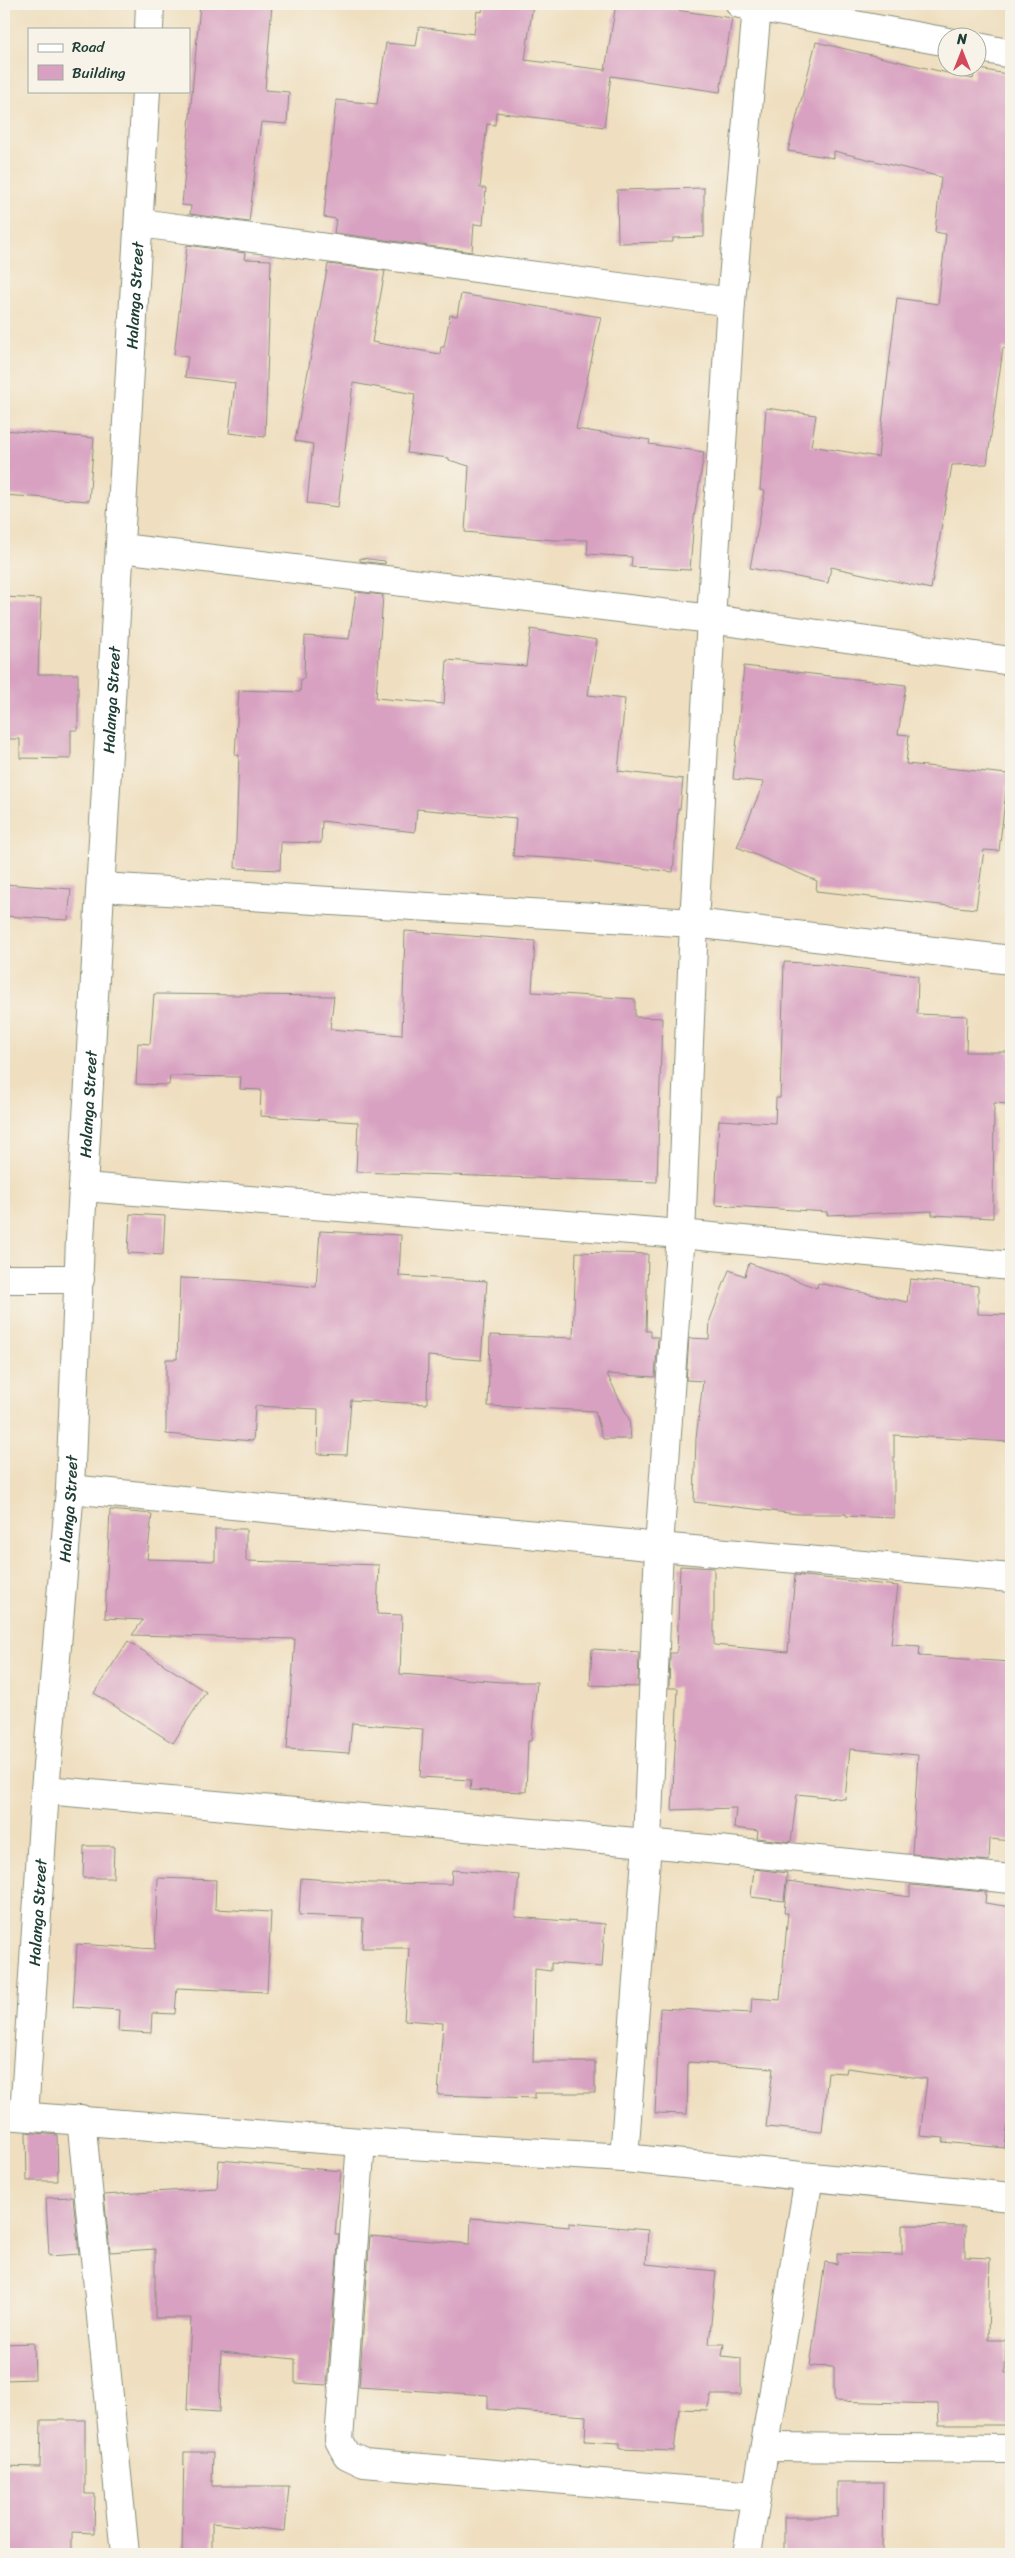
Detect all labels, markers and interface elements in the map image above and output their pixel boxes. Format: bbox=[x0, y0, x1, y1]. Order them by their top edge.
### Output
text: N bbox=[956, 27, 967, 52]
legend bbox=[28, 28, 190, 92]
north arrow bbox=[938, 28, 988, 78]
text: Road bbox=[72, 34, 105, 60]
text: Building bbox=[72, 60, 126, 86]
street label: Halanga Street bbox=[117, 240, 152, 350]
street label: Halanga Street bbox=[94, 645, 129, 754]
street label: Halanga Street bbox=[71, 1049, 106, 1159]
street label: Halanga Street bbox=[50, 1454, 86, 1563]
street label: Halanga Street bbox=[20, 1857, 56, 1967]

